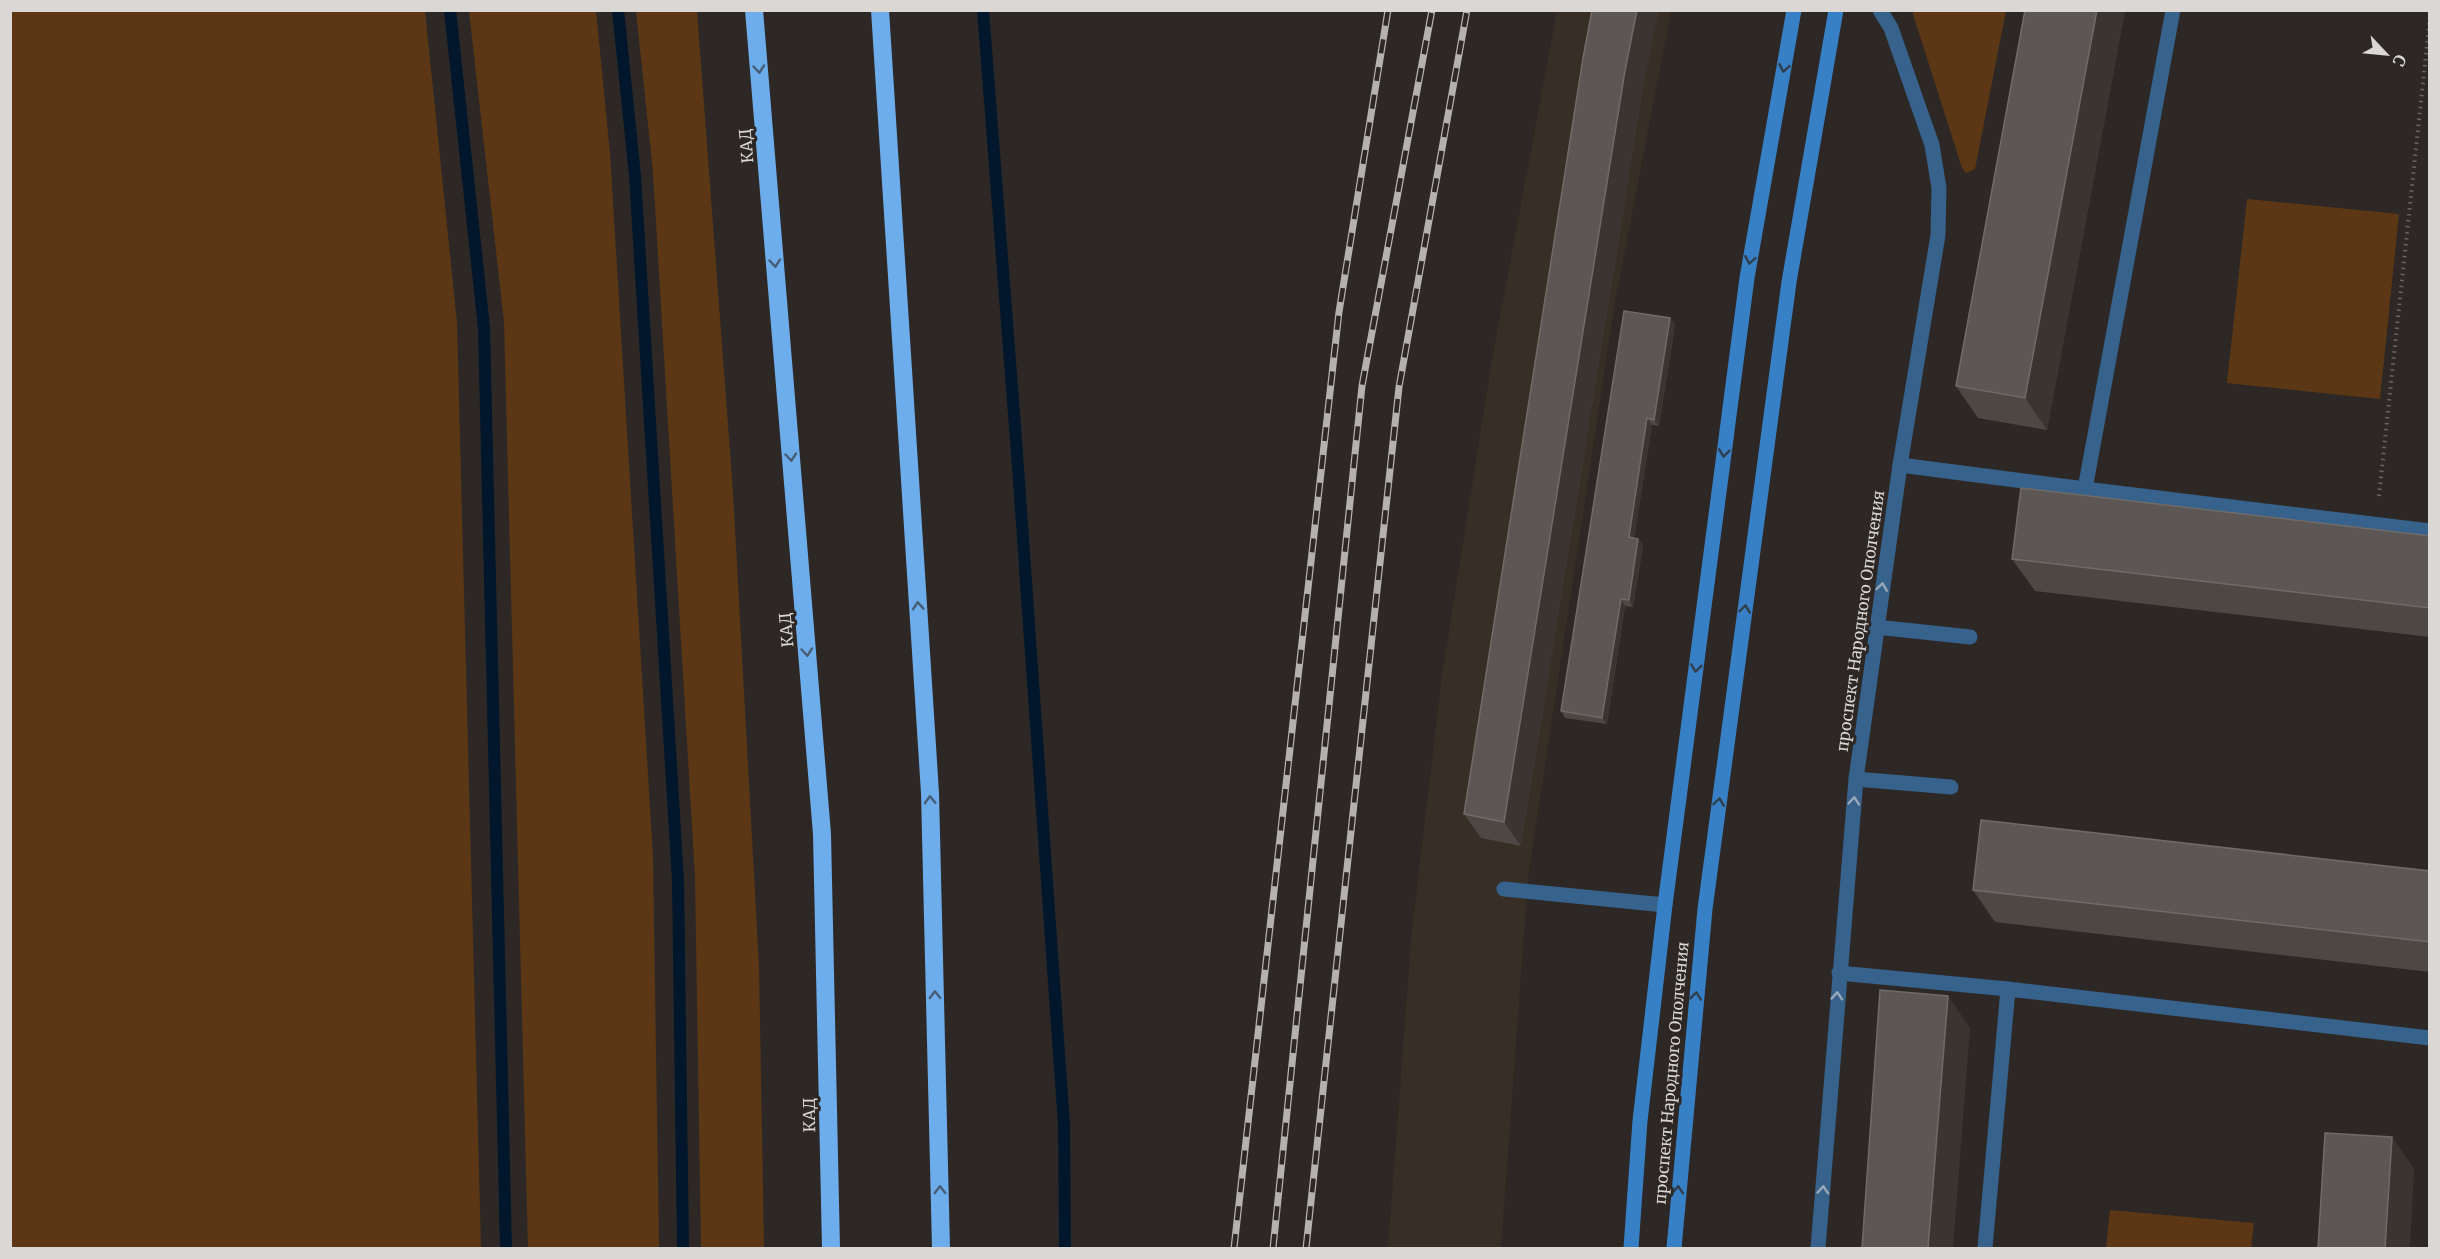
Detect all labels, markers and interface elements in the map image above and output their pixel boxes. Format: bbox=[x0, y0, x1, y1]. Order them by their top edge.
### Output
north arrow bbox=[2356, 24, 2416, 84]
text: С bbox=[2388, 51, 2411, 70]
one-way arrow bbox=[1778, 63, 1791, 73]
one-way arrow bbox=[752, 64, 765, 73]
street label: КАД bbox=[735, 128, 757, 164]
one-way arrow bbox=[1745, 256, 1757, 265]
one-way arrow bbox=[768, 259, 781, 268]
one-way arrow bbox=[1719, 449, 1731, 458]
one-way arrow bbox=[784, 453, 797, 462]
street label: проспект Народного Ополчения bbox=[1832, 489, 1888, 753]
one-way arrow bbox=[1876, 583, 1888, 592]
one-way arrow bbox=[912, 601, 925, 610]
one-way arrow bbox=[1739, 605, 1751, 614]
street label: КАД bbox=[775, 612, 797, 648]
one-way arrow bbox=[800, 647, 813, 656]
one-way arrow bbox=[1691, 663, 1703, 672]
one-way arrow bbox=[924, 796, 937, 805]
one-way arrow bbox=[1847, 797, 1860, 806]
one-way arrow bbox=[1713, 798, 1725, 807]
street label: проспект Народного Ополчения bbox=[1650, 941, 1692, 1205]
one-way arrow bbox=[929, 991, 941, 1000]
one-way arrow bbox=[1689, 991, 1702, 1001]
one-way arrow bbox=[1830, 991, 1843, 1000]
street label: КАД bbox=[799, 1097, 819, 1133]
one-way arrow bbox=[933, 1186, 946, 1195]
one-way arrow bbox=[1671, 1186, 1684, 1195]
one-way arrow bbox=[1816, 1186, 1829, 1195]

